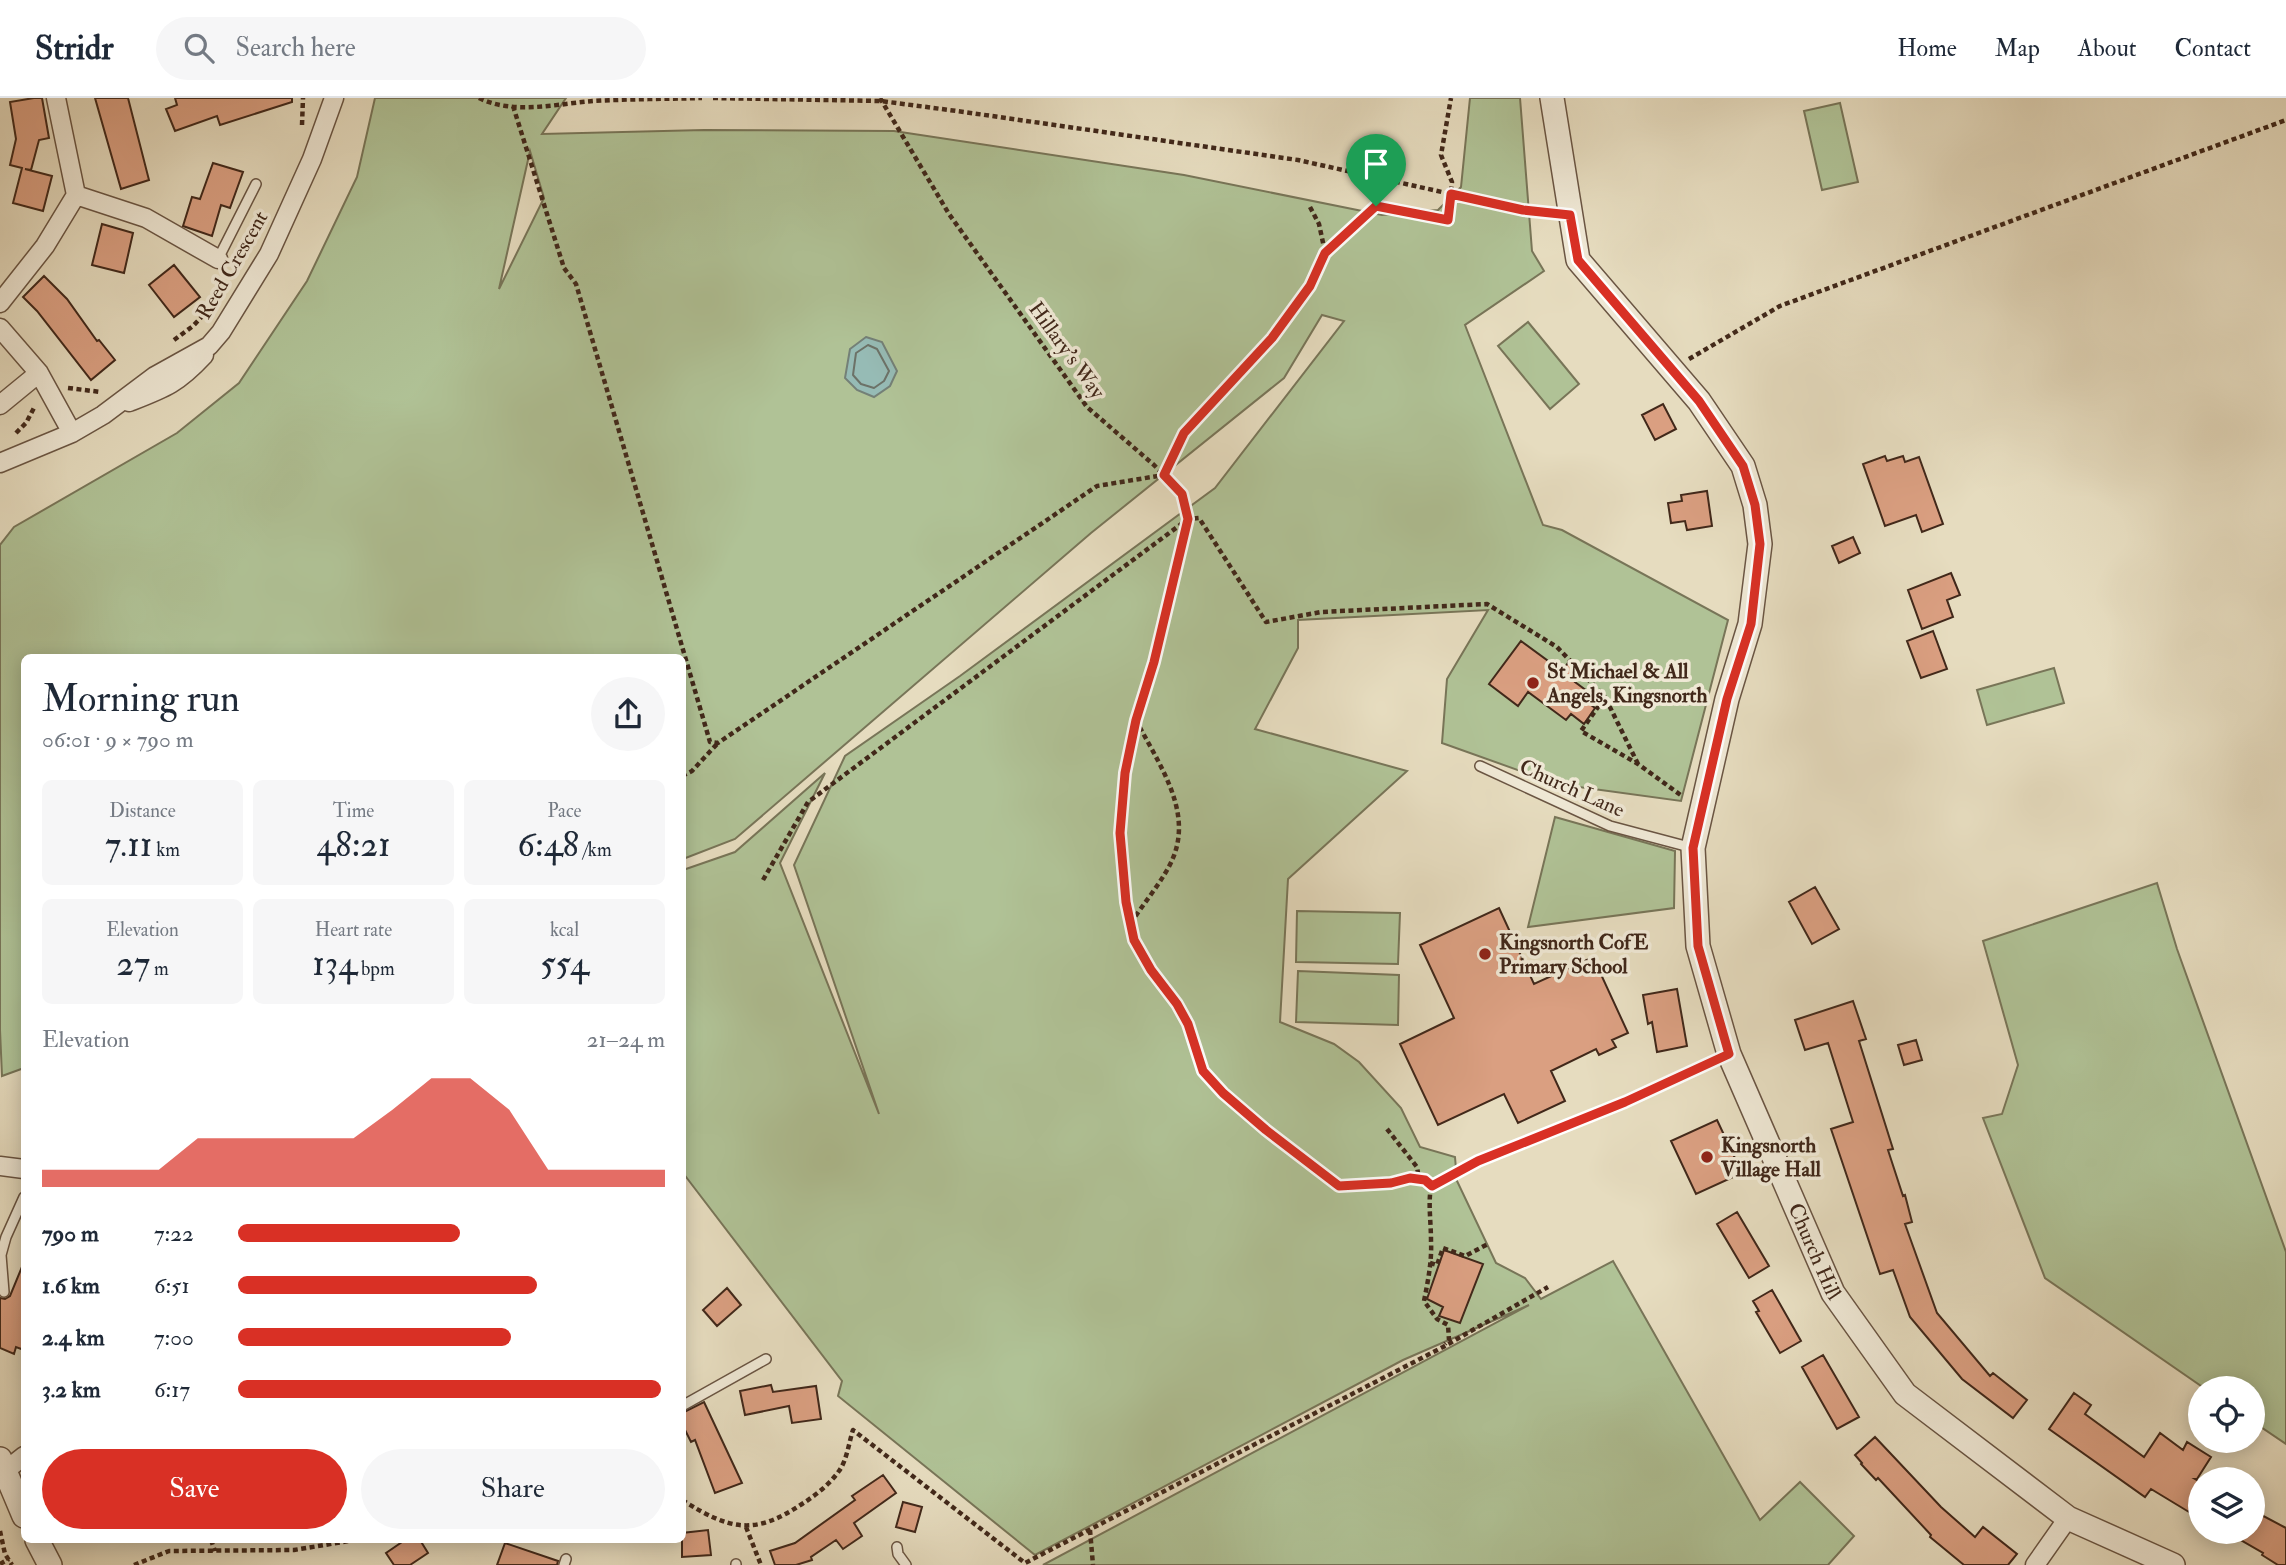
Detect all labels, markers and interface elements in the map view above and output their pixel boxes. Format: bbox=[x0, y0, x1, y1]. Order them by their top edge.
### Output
search box bbox=[156, 17, 646, 80]
text: Stridr bbox=[35, 28, 114, 69]
icon: search bbox=[180, 29, 218, 67]
text: Search here bbox=[236, 32, 356, 64]
text: Home bbox=[1897, 33, 1957, 64]
text: Map bbox=[1995, 33, 2040, 64]
text: About bbox=[2078, 33, 2137, 64]
text: Contact bbox=[2175, 33, 2251, 64]
pin bbox=[1346, 134, 1406, 206]
icon: arrive bbox=[1357, 145, 1395, 183]
street label: Reed Crescent bbox=[191, 206, 274, 324]
street label: Hillary's Way bbox=[1022, 296, 1111, 405]
place label: St Michael & All Angels, Kingsnorth bbox=[1546, 658, 1707, 709]
text: Morning run bbox=[42, 675, 240, 723]
marker: St Michael & All Angels, Kingsnorth bbox=[1525, 675, 1541, 691]
button: share bbox=[591, 677, 665, 751]
text: 06:01 · 9 × 790 m bbox=[42, 725, 194, 754]
street label: Church Lane bbox=[1515, 753, 1629, 824]
text: Distance bbox=[109, 799, 176, 823]
text: Time bbox=[333, 799, 374, 823]
text: Pace bbox=[547, 799, 582, 823]
text: 7.11 bbox=[105, 823, 152, 867]
text: 48:21 bbox=[316, 823, 391, 867]
text: 6:48 bbox=[517, 823, 579, 867]
text: km bbox=[152, 838, 180, 862]
text: /km bbox=[579, 838, 612, 862]
text: Elevation bbox=[106, 918, 179, 942]
text: Heart rate bbox=[315, 918, 392, 942]
text: kcal bbox=[550, 918, 579, 942]
place label: Kingsnorth CofE Primary School bbox=[1499, 929, 1648, 980]
text: 27 bbox=[116, 942, 150, 986]
text: 134 bbox=[312, 942, 357, 986]
text: 554 bbox=[540, 942, 589, 986]
marker: Kingsnorth CofE Primary School bbox=[1477, 946, 1493, 962]
text: m bbox=[150, 957, 169, 981]
text: bpm bbox=[357, 957, 395, 981]
text: Elevation bbox=[42, 1025, 130, 1054]
text: 21–24 m bbox=[587, 1025, 665, 1054]
place label: Kingsnorth Village Hall bbox=[1720, 1132, 1822, 1183]
marker: Kingsnorth Village Hall bbox=[1699, 1149, 1715, 1165]
street label: Church Hill bbox=[1782, 1199, 1847, 1306]
text: 790 m bbox=[42, 1219, 99, 1248]
text: 7:22 bbox=[154, 1219, 194, 1248]
text: 1.6 km bbox=[42, 1271, 100, 1300]
text: 6:51 bbox=[154, 1271, 190, 1300]
text: 2.4 km bbox=[42, 1323, 105, 1352]
text: 7:00 bbox=[154, 1323, 194, 1352]
text: 3.2 km bbox=[42, 1375, 101, 1404]
text: 6:17 bbox=[154, 1375, 190, 1404]
map controls bbox=[2188, 1376, 2265, 1544]
button: locate bbox=[2188, 1376, 2265, 1453]
button: Save bbox=[42, 1449, 347, 1529]
button: Share bbox=[361, 1449, 665, 1529]
button: layers bbox=[2188, 1467, 2265, 1544]

